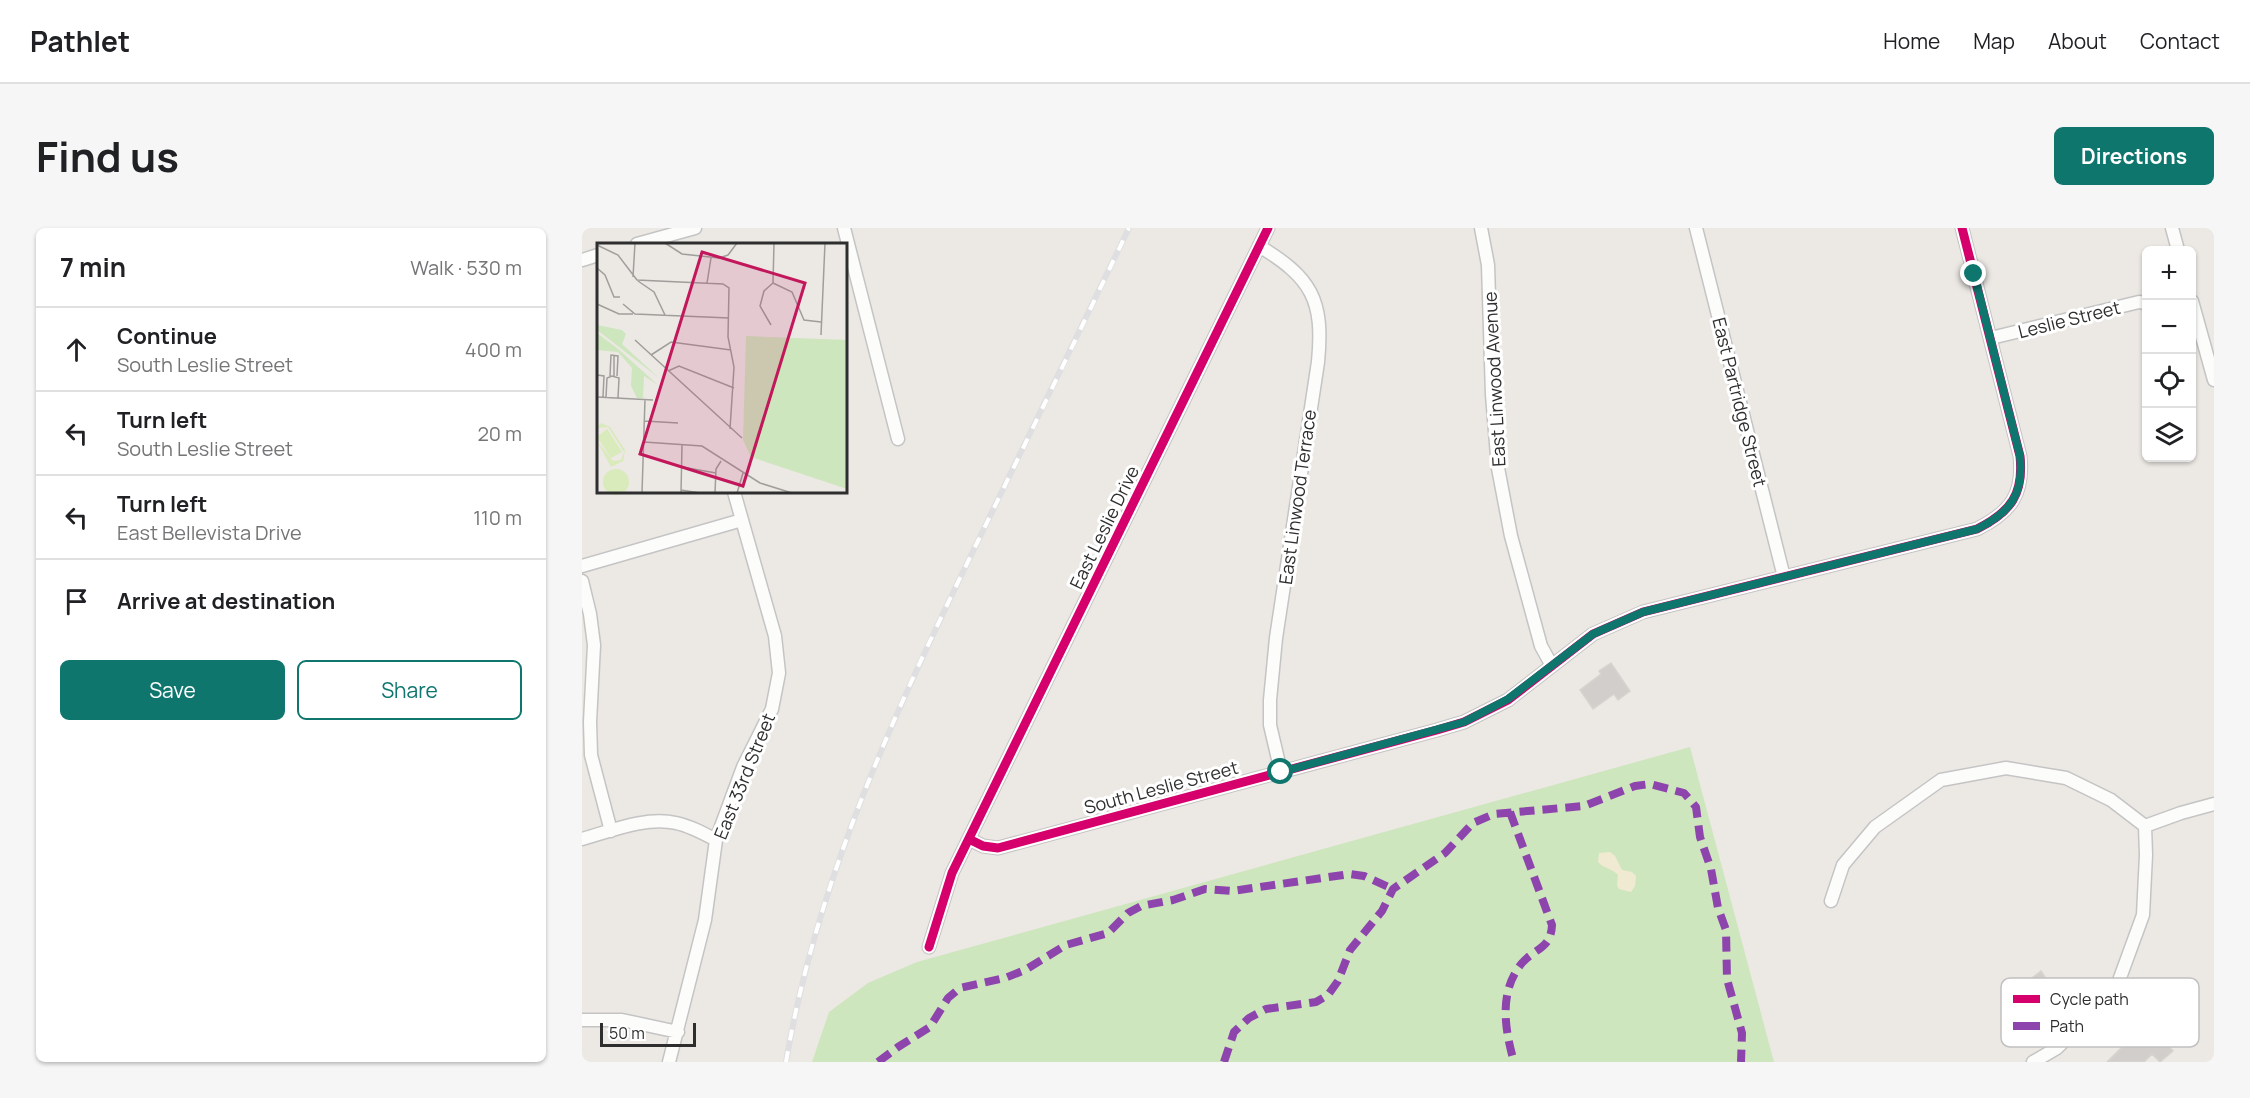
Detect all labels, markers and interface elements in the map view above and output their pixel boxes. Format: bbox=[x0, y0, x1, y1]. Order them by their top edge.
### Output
text: Pathlet bbox=[30, 22, 130, 60]
text: Home bbox=[1883, 27, 1940, 55]
text: Map bbox=[1973, 27, 2015, 55]
text: About bbox=[2048, 27, 2107, 55]
text: Contact bbox=[2140, 27, 2220, 55]
text: Find us bbox=[36, 127, 179, 185]
button: Directions bbox=[2054, 127, 2214, 185]
inset map bbox=[597, 243, 848, 494]
map controls bbox=[2142, 246, 2196, 462]
button: + bbox=[2142, 246, 2196, 300]
text: 7 min bbox=[60, 249, 126, 285]
text: Walk · 530 m bbox=[410, 254, 522, 281]
route end bbox=[1960, 260, 1986, 286]
street label: East Linwood Avenue bbox=[1477, 291, 1511, 467]
street label: Leslie Street bbox=[2015, 295, 2123, 343]
button: − bbox=[2142, 300, 2196, 354]
street label: East Partridge Street bbox=[1707, 315, 1773, 489]
text: Continue bbox=[117, 321, 217, 351]
icon: ahead bbox=[60, 333, 93, 366]
text: 400 m bbox=[465, 336, 522, 363]
text: South Leslie Street bbox=[117, 351, 293, 378]
button: locate bbox=[2142, 354, 2196, 408]
text: Turn left bbox=[117, 405, 207, 435]
street label: East Linwood Terrace bbox=[1273, 408, 1321, 586]
button: layers bbox=[2142, 408, 2196, 462]
icon: left bbox=[60, 417, 93, 450]
text: 20 m bbox=[477, 420, 522, 447]
text: South Leslie Street bbox=[117, 435, 293, 462]
street label: East Leslie Drive bbox=[1064, 461, 1144, 593]
text: Turn left bbox=[117, 489, 207, 519]
icon: left bbox=[60, 501, 93, 534]
text: 110 m bbox=[473, 504, 522, 531]
text: East Bellevista Drive bbox=[117, 519, 302, 546]
icon: arrive bbox=[60, 585, 93, 618]
text: Arrive at destination bbox=[117, 586, 335, 616]
button: Save bbox=[60, 660, 285, 720]
button: Share bbox=[297, 660, 522, 720]
street label: East 33rd Street bbox=[708, 709, 780, 843]
street label: South Leslie Street bbox=[1081, 755, 1241, 819]
route start bbox=[1267, 758, 1293, 784]
legend bbox=[2001, 978, 2199, 1047]
text: Cycle path bbox=[2050, 988, 2129, 1010]
text: Path bbox=[2050, 1015, 2084, 1037]
scale bar bbox=[600, 1020, 696, 1048]
text: 50 m bbox=[609, 1022, 645, 1044]

